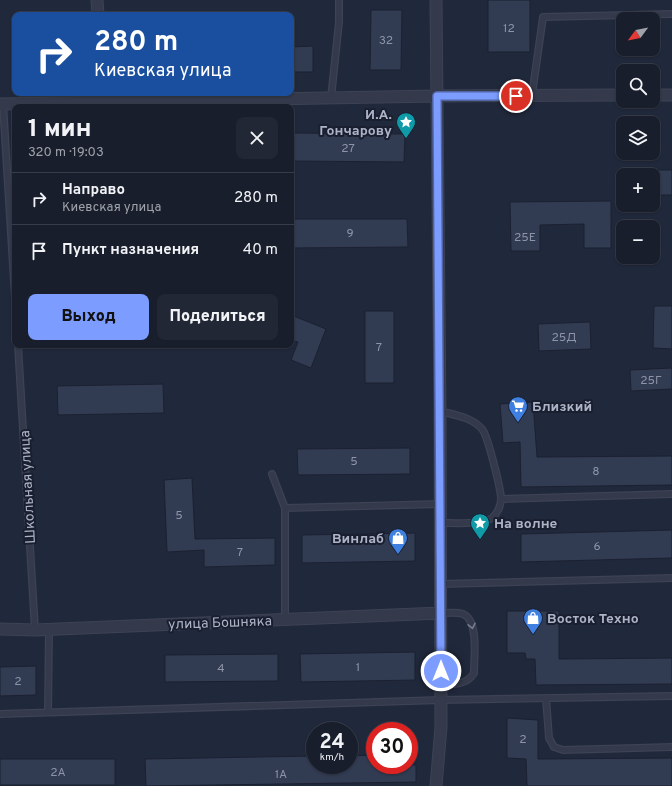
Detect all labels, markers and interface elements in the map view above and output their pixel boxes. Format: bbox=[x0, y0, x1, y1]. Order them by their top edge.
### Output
north arrow bbox=[616, 12, 660, 56]
map controls bbox=[616, 12, 660, 264]
house number: 12 bbox=[503, 21, 515, 37]
text: 280 m bbox=[94, 25, 178, 61]
icon: right bbox=[28, 28, 80, 80]
house number: 32 bbox=[379, 33, 393, 49]
text: Киевская улица bbox=[94, 60, 231, 83]
button: search bbox=[616, 64, 660, 108]
pin bbox=[499, 79, 533, 113]
icon: arrive bbox=[505, 85, 527, 107]
place label: И.А. Гончарову bbox=[319, 107, 392, 140]
place icon: И.А. Гончарову bbox=[395, 111, 417, 139]
text: 1 мин bbox=[28, 115, 91, 145]
button: layers bbox=[616, 116, 660, 160]
button: close bbox=[236, 117, 278, 159]
house number: 27 bbox=[341, 141, 355, 157]
text: 320 m · 19:03 bbox=[28, 145, 104, 161]
button: + bbox=[616, 168, 660, 212]
text: Направо bbox=[62, 181, 125, 200]
icon: right bbox=[28, 188, 50, 210]
text: 280 m bbox=[234, 189, 278, 208]
text: Киевская улица bbox=[62, 200, 161, 216]
button: − bbox=[616, 220, 660, 264]
house number: 9 bbox=[346, 226, 354, 242]
house number: 25Е bbox=[514, 230, 536, 246]
icon: arrive bbox=[28, 240, 50, 262]
text: Пункт назначения bbox=[62, 241, 199, 260]
text: 40 m bbox=[243, 241, 278, 260]
button: Выход bbox=[28, 294, 149, 340]
button: Поделиться bbox=[157, 294, 278, 340]
house number: 25Д bbox=[551, 330, 577, 346]
house number: 7 bbox=[376, 340, 382, 356]
house number: 25Г bbox=[640, 373, 662, 389]
supermarket icon: Близкий bbox=[507, 395, 529, 423]
place label: Близкий bbox=[532, 399, 592, 416]
street label: Школьная улица bbox=[17, 430, 40, 544]
house number: 5 bbox=[350, 454, 358, 470]
house number: 8 bbox=[592, 464, 600, 480]
house number: 5 bbox=[175, 508, 183, 524]
place icon: На волне bbox=[469, 512, 491, 540]
place label: На волне bbox=[494, 516, 558, 533]
shop icon: Винлаб bbox=[387, 527, 409, 555]
place label: Винлаб bbox=[332, 531, 384, 548]
house number: 6 bbox=[593, 539, 601, 555]
house number: 7 bbox=[237, 545, 243, 561]
shop icon: Восток Техно bbox=[522, 607, 544, 635]
place label: Восток Техно bbox=[547, 611, 639, 628]
street label: улица Бошняка bbox=[168, 613, 272, 634]
one-way arrow bbox=[467, 623, 475, 629]
position arrow bbox=[420, 650, 462, 692]
house number: 1 bbox=[356, 660, 360, 676]
house number: 4 bbox=[217, 661, 225, 677]
house number: 2 bbox=[14, 674, 22, 690]
speed limit sign: 30 bbox=[366, 722, 418, 774]
text: 24 bbox=[319, 730, 345, 756]
house number: 2 bbox=[519, 732, 527, 748]
text: km/h bbox=[320, 751, 344, 764]
house number: 2А bbox=[50, 765, 66, 781]
house number: 1А bbox=[275, 767, 287, 783]

